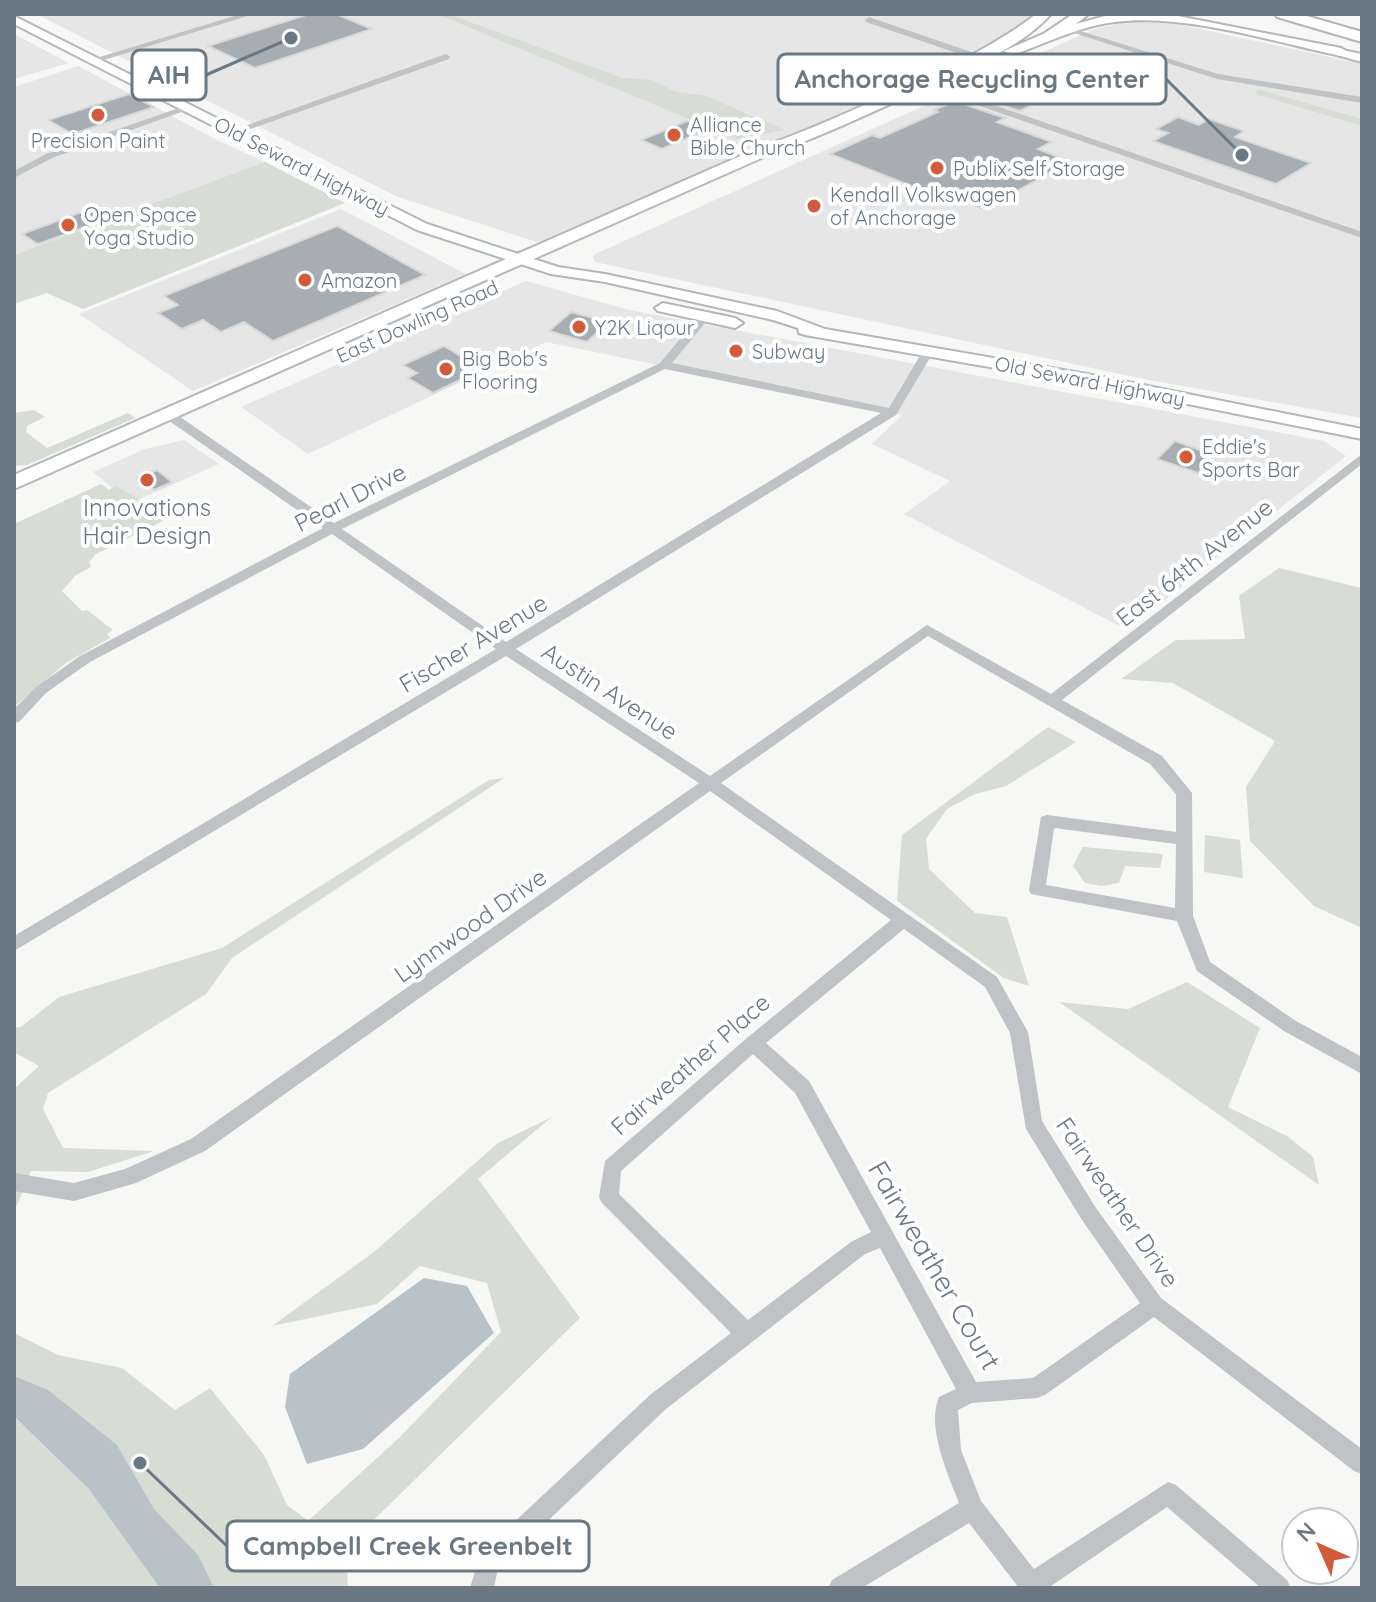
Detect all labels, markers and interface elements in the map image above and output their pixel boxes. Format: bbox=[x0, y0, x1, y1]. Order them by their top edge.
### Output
callout: AIH bbox=[132, 50, 206, 100]
callout: Anchorage Recycling Center bbox=[778, 54, 1166, 104]
text: AIH bbox=[148, 58, 190, 91]
text: Anchorage Recycling Center bbox=[794, 62, 1150, 95]
marker: Precision Paint bbox=[89, 106, 107, 124]
street label: Old Seward Highway bbox=[210, 111, 394, 221]
place label: Alliance Bible Church bbox=[690, 112, 805, 160]
marker: Alliance Bible Church bbox=[665, 126, 683, 144]
place label: Precision Paint bbox=[31, 128, 165, 153]
place label: Publix Self Storage bbox=[953, 156, 1125, 181]
marker: Publix Self Storage bbox=[928, 159, 946, 177]
place label: Kendall Volkswagen of Anchorage bbox=[830, 182, 1017, 230]
marker: Kendall Volkswagen of Anchorage bbox=[805, 197, 823, 215]
place label: Open Space Yoga Studio bbox=[84, 202, 197, 250]
marker: Open Space Yoga Studio bbox=[59, 216, 77, 234]
place label: Amazon bbox=[321, 268, 397, 293]
marker: Amazon bbox=[296, 271, 314, 289]
street label: East Dowling Road bbox=[332, 274, 502, 368]
place label: Y2K Liqour bbox=[595, 315, 695, 340]
marker: Y2K Liqour bbox=[570, 318, 588, 336]
place label: Subway bbox=[752, 339, 825, 364]
marker: Subway bbox=[727, 342, 745, 360]
place label: Big Bob's Flooring bbox=[462, 346, 548, 394]
street label: Old Seward Highway bbox=[993, 350, 1187, 412]
marker: Big Bob's Flooring bbox=[437, 360, 455, 378]
place label: Eddie's Sports Bar bbox=[1202, 434, 1300, 482]
marker: Eddie's Sports Bar bbox=[1177, 448, 1195, 466]
street label: Pearl Drive bbox=[289, 456, 411, 538]
marker: Innovations Hair Design bbox=[138, 471, 156, 489]
place label: Innovations Hair Design bbox=[83, 492, 212, 550]
street label: East 64th Avenue bbox=[1110, 492, 1278, 632]
street label: Fischer Avenue bbox=[393, 587, 553, 699]
street label: Austin Avenue bbox=[536, 636, 684, 746]
street label: Lynnwood Drive bbox=[388, 861, 552, 989]
street label: Fairweather Place bbox=[604, 987, 776, 1141]
street label: Fairweather Drive bbox=[1050, 1111, 1186, 1293]
street label: Fairweather Court bbox=[861, 1154, 1009, 1376]
north arrow bbox=[1280, 1506, 1360, 1586]
text: N bbox=[1290, 1516, 1321, 1547]
callout: Campbell Creek Greenbelt bbox=[227, 1521, 589, 1571]
text: Campbell Creek Greenbelt bbox=[243, 1529, 573, 1562]

